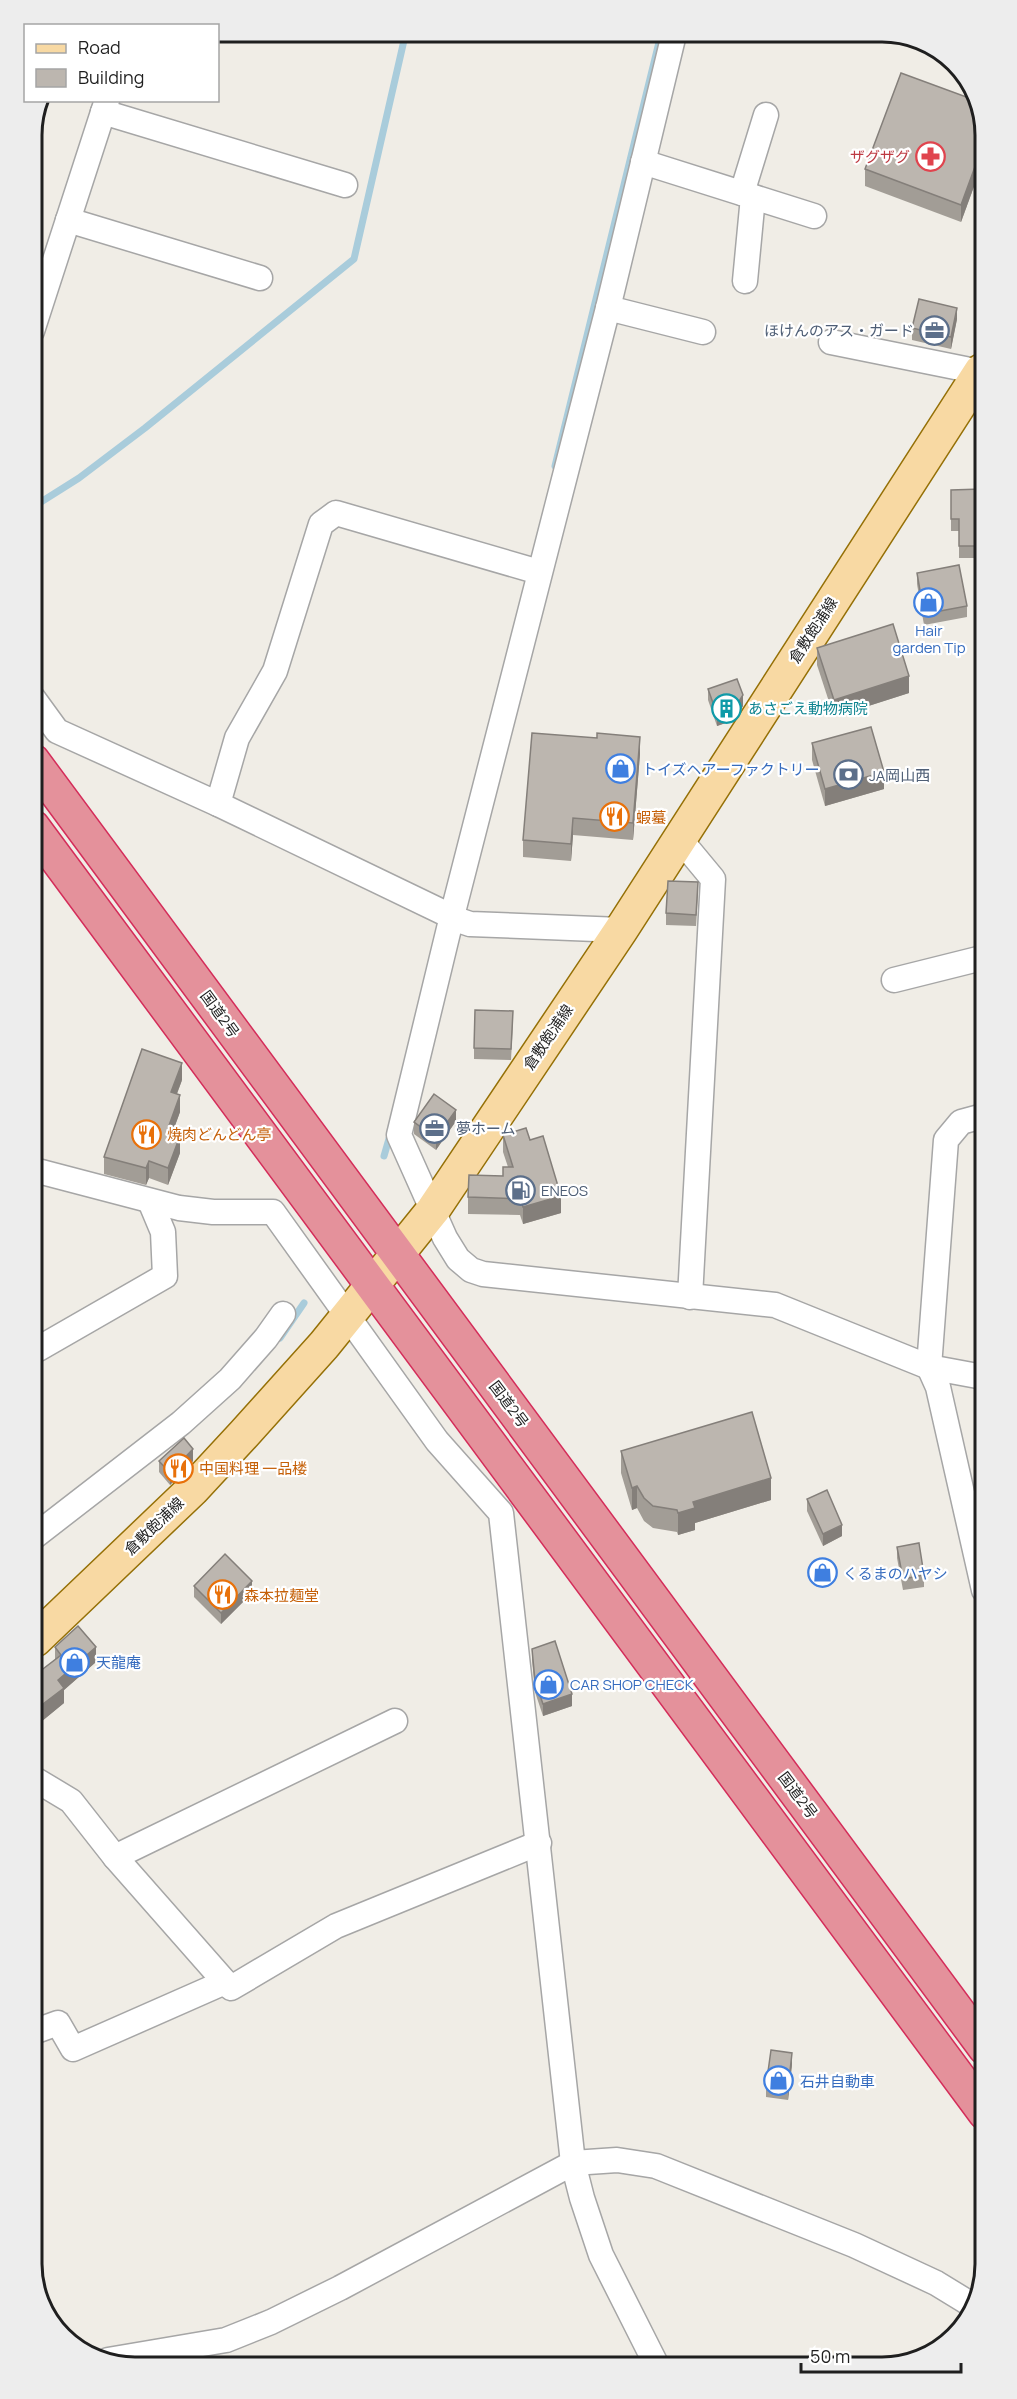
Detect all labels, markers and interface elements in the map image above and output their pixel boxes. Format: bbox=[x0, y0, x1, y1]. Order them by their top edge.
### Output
legend bbox=[24, 24, 219, 102]
text: Road bbox=[78, 35, 121, 59]
text: Building bbox=[78, 65, 144, 89]
pharmacy icon: ザグザグ bbox=[915, 140, 947, 172]
place label: ザグザグ bbox=[850, 146, 910, 167]
office icon: ほけんのアス・ガード bbox=[919, 314, 951, 346]
place label: ほけんのアス・ガード bbox=[764, 320, 914, 341]
shop icon: Hair garden Tip bbox=[913, 587, 945, 619]
street label: 倉敷飽浦線 bbox=[784, 593, 842, 667]
place label: Hair garden Tip bbox=[892, 620, 966, 658]
building icon: あさごえ動物病院 bbox=[711, 692, 743, 724]
place label: あさごえ動物病院 bbox=[748, 698, 868, 719]
shop icon: トイズヘアーファクトリー bbox=[605, 753, 637, 785]
place label: トイズヘアーファクトリー bbox=[642, 759, 820, 780]
bank icon: JA岡山西 bbox=[832, 759, 864, 791]
place label: JA岡山西 bbox=[869, 765, 930, 786]
restaurant icon: 蝦蟇 bbox=[599, 801, 631, 833]
place label: 蝦蟇 bbox=[636, 807, 666, 828]
street label: 国道2号 bbox=[196, 986, 244, 1042]
street label: 倉敷飽浦線 bbox=[518, 1000, 578, 1074]
office icon: 夢ホーム bbox=[419, 1112, 451, 1144]
restaurant icon: 焼肉どんどん亭 bbox=[130, 1118, 162, 1150]
place label: 夢ホーム bbox=[456, 1118, 516, 1139]
place label: 焼肉どんどん亭 bbox=[167, 1124, 272, 1145]
fuel station icon: ENEOS bbox=[504, 1174, 536, 1206]
place label: ENEOS bbox=[541, 1180, 588, 1201]
street label: 国道2号 bbox=[484, 1376, 534, 1432]
restaurant icon: 中国料理 一品楼 bbox=[162, 1452, 194, 1484]
place label: 中国料理 一品楼 bbox=[199, 1458, 307, 1479]
street label: 倉敷飽浦線 bbox=[120, 1492, 188, 1560]
shop icon: くるまのハヤシ bbox=[806, 1557, 838, 1589]
place label: くるまのハヤシ bbox=[843, 1563, 948, 1584]
restaurant icon: 森本拉麺堂 bbox=[207, 1579, 239, 1611]
place label: 森本拉麺堂 bbox=[244, 1585, 319, 1606]
shop icon: 天龍庵 bbox=[59, 1646, 91, 1678]
place label: 天龍庵 bbox=[96, 1652, 141, 1673]
shop icon: CAR SHOP CHECK bbox=[533, 1668, 565, 1700]
place label: CAR SHOP CHECK bbox=[570, 1674, 694, 1695]
street label: 国道2号 bbox=[773, 1767, 823, 1823]
shop icon: 石井自動車 bbox=[763, 2065, 795, 2097]
place label: 石井自動車 bbox=[800, 2071, 875, 2092]
scale bar bbox=[801, 2336, 962, 2374]
text: 50 m bbox=[810, 2344, 850, 2368]

